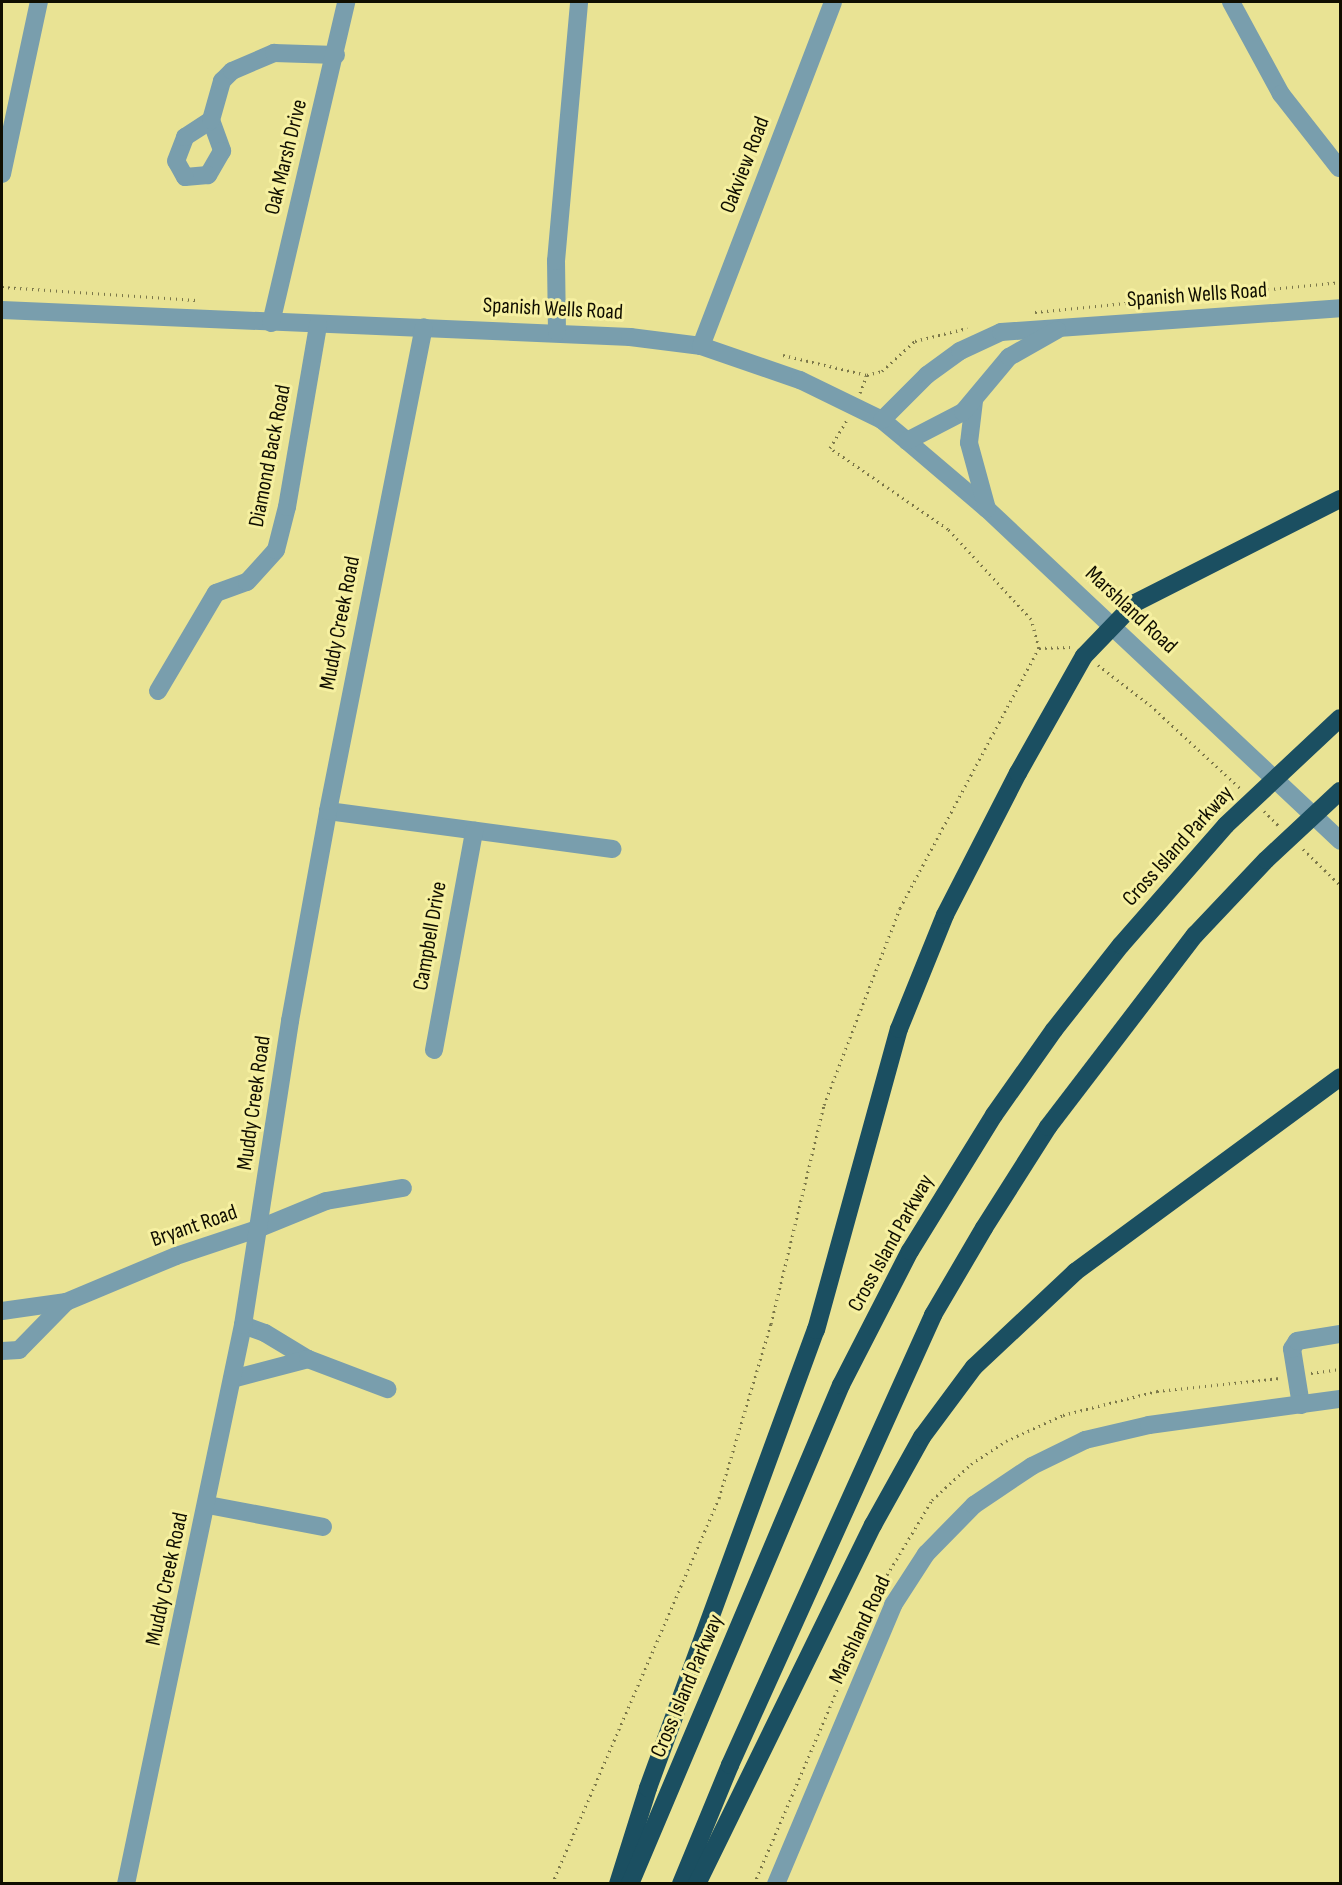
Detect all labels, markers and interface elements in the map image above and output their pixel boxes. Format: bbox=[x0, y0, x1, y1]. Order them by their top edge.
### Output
street label: Oak Marsh Drive bbox=[259, 97, 313, 217]
street label: Oakview Road bbox=[715, 113, 775, 217]
street label: Spanish Wells Road bbox=[1126, 277, 1268, 313]
street label: Spanish Wells Road bbox=[482, 292, 624, 326]
street label: Diamond Back Road bbox=[243, 383, 297, 529]
street label: Muddy Creek Road bbox=[314, 554, 366, 692]
street label: Marshland Road bbox=[1080, 561, 1182, 659]
street label: Cross Island Parkway bbox=[1117, 780, 1239, 912]
street label: Campbell Drive bbox=[407, 880, 453, 992]
street label: Muddy Creek Road bbox=[232, 1034, 276, 1172]
street label: Cross Island Parkway bbox=[842, 1170, 940, 1316]
street label: Bryant Road bbox=[147, 1199, 241, 1253]
street label: Muddy Creek Road bbox=[140, 1510, 194, 1648]
street label: Marshland Road bbox=[823, 1572, 897, 1688]
street label: Cross Island Parkway bbox=[645, 1611, 729, 1761]

